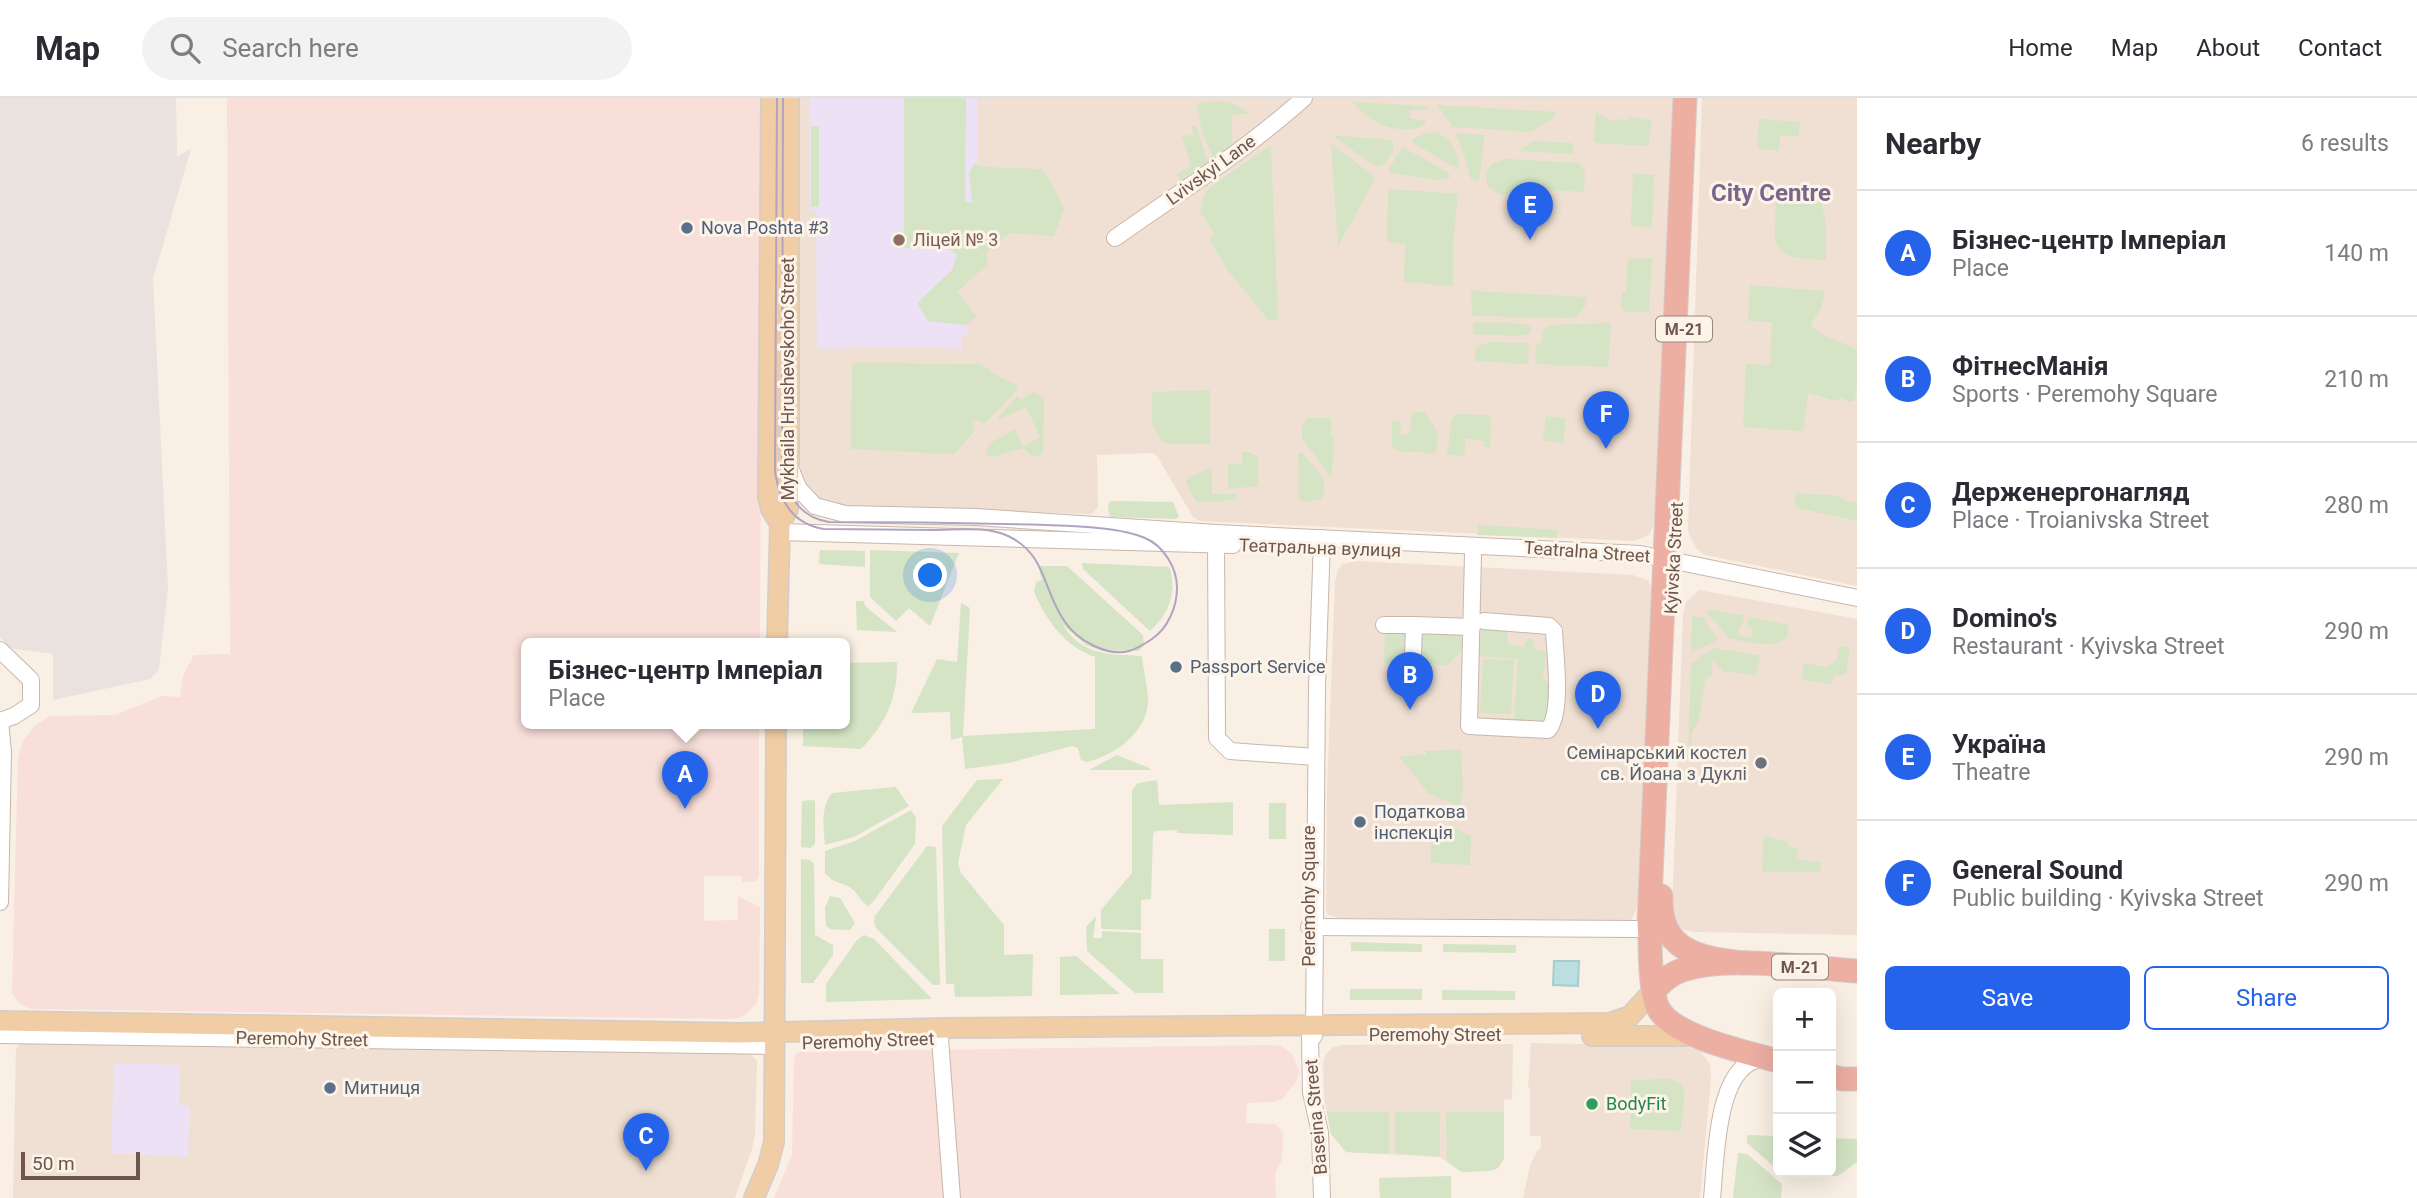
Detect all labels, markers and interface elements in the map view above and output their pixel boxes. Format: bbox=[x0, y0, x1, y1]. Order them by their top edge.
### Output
search box bbox=[142, 17, 632, 80]
text: Map bbox=[35, 29, 100, 68]
icon: search bbox=[166, 29, 204, 67]
text: Search here bbox=[222, 33, 359, 63]
text: Home bbox=[2008, 34, 2073, 62]
text: Map bbox=[2111, 34, 2158, 62]
text: About bbox=[2196, 34, 2260, 62]
text: Contact bbox=[2298, 34, 2382, 62]
text: Nearby bbox=[1885, 126, 1981, 161]
street label: Lvivskyi Lane bbox=[1162, 130, 1259, 209]
text: 6 results bbox=[2301, 130, 2389, 157]
district label: City Centre bbox=[1711, 179, 1831, 207]
pin: E bbox=[1507, 182, 1553, 240]
place label: Nova Poshta #3 bbox=[701, 217, 829, 238]
marker: Nova Poshta #3 bbox=[679, 220, 695, 236]
text: Бізнес-центр Імперіал bbox=[1952, 225, 2226, 255]
place label: Ліцей № 3 bbox=[913, 229, 998, 250]
marker: Ліцей № 3 bbox=[891, 232, 907, 248]
text: A bbox=[1900, 240, 1916, 267]
text: 140 m bbox=[2324, 240, 2389, 267]
text: Place bbox=[1952, 255, 2009, 282]
street label: Mykhaila Hrushevskoho Street bbox=[777, 257, 798, 501]
road number: М-21 bbox=[1656, 316, 1712, 342]
text: ФітнесМанія bbox=[1952, 351, 2109, 381]
text: B bbox=[1901, 366, 1915, 393]
text: 210 m bbox=[2324, 366, 2389, 393]
text: Sports · Peremohy Square bbox=[1952, 381, 2217, 408]
pin: F bbox=[1583, 391, 1629, 449]
text: Держенергонагляд bbox=[1952, 477, 2189, 507]
text: C bbox=[1900, 492, 1916, 519]
text: 280 m bbox=[2324, 492, 2389, 519]
street label: Kyivska Street bbox=[1660, 501, 1687, 615]
text: Place · Troianivska Street bbox=[1952, 507, 2209, 534]
street label: Театральна вулиця bbox=[1239, 534, 1401, 561]
street label: Teatralna Street bbox=[1523, 537, 1651, 566]
your location bbox=[913, 558, 947, 592]
text: Domino's bbox=[1952, 603, 2057, 633]
text: D bbox=[1901, 618, 1915, 645]
text: 290 m bbox=[2324, 618, 2389, 645]
text: Restaurant · Kyivska Street bbox=[1952, 633, 2224, 660]
popup bbox=[521, 638, 850, 729]
pin: B bbox=[1387, 652, 1433, 710]
text: Бізнес-центр Імперіал bbox=[548, 655, 823, 685]
place label: Passport Service bbox=[1190, 656, 1325, 677]
marker: Passport Service bbox=[1168, 659, 1184, 675]
pin: D bbox=[1575, 671, 1621, 729]
text: Place bbox=[548, 685, 605, 712]
text: Україна bbox=[1952, 729, 2046, 759]
place label: Семінарський костел св. Йоана з Дуклі bbox=[1566, 742, 1747, 784]
text: E bbox=[1902, 744, 1914, 771]
text: 290 m bbox=[2324, 744, 2389, 771]
pin: A bbox=[662, 751, 708, 809]
marker: Семінарський костел св. Йоана з Дуклі bbox=[1753, 755, 1769, 771]
text: Theatre bbox=[1952, 759, 2030, 786]
place label: Податкова інспекція bbox=[1374, 801, 1466, 843]
marker: Податкова інспекція bbox=[1352, 814, 1368, 830]
street label: Peremohy Square bbox=[1298, 825, 1319, 967]
text: General Sound bbox=[1952, 855, 2123, 885]
text: F bbox=[1902, 870, 1914, 897]
text: 290 m bbox=[2324, 870, 2389, 897]
text: Public building · Kyivska Street bbox=[1952, 885, 2263, 912]
road number: М-21 bbox=[1772, 954, 1828, 980]
button: Save bbox=[1885, 966, 2130, 1030]
button: Share bbox=[2144, 966, 2389, 1030]
map controls bbox=[1773, 988, 1836, 1177]
button: + bbox=[1773, 988, 1836, 1051]
street label: Peremohy Street bbox=[1369, 1024, 1501, 1045]
street label: Peremohy Street bbox=[235, 1027, 369, 1050]
street label: Peremohy Street bbox=[801, 1028, 935, 1053]
button: − bbox=[1773, 1051, 1836, 1114]
street label: Baseina Street bbox=[1300, 1058, 1331, 1176]
place label: Митниця bbox=[344, 1077, 420, 1098]
marker: Митниця bbox=[322, 1080, 338, 1096]
place label: BodyFit bbox=[1606, 1093, 1666, 1114]
marker: BodyFit bbox=[1584, 1096, 1600, 1112]
pin: C bbox=[623, 1113, 669, 1171]
button: layers bbox=[1773, 1114, 1836, 1177]
scale bar bbox=[21, 1149, 140, 1181]
text: 50 m bbox=[32, 1152, 75, 1175]

